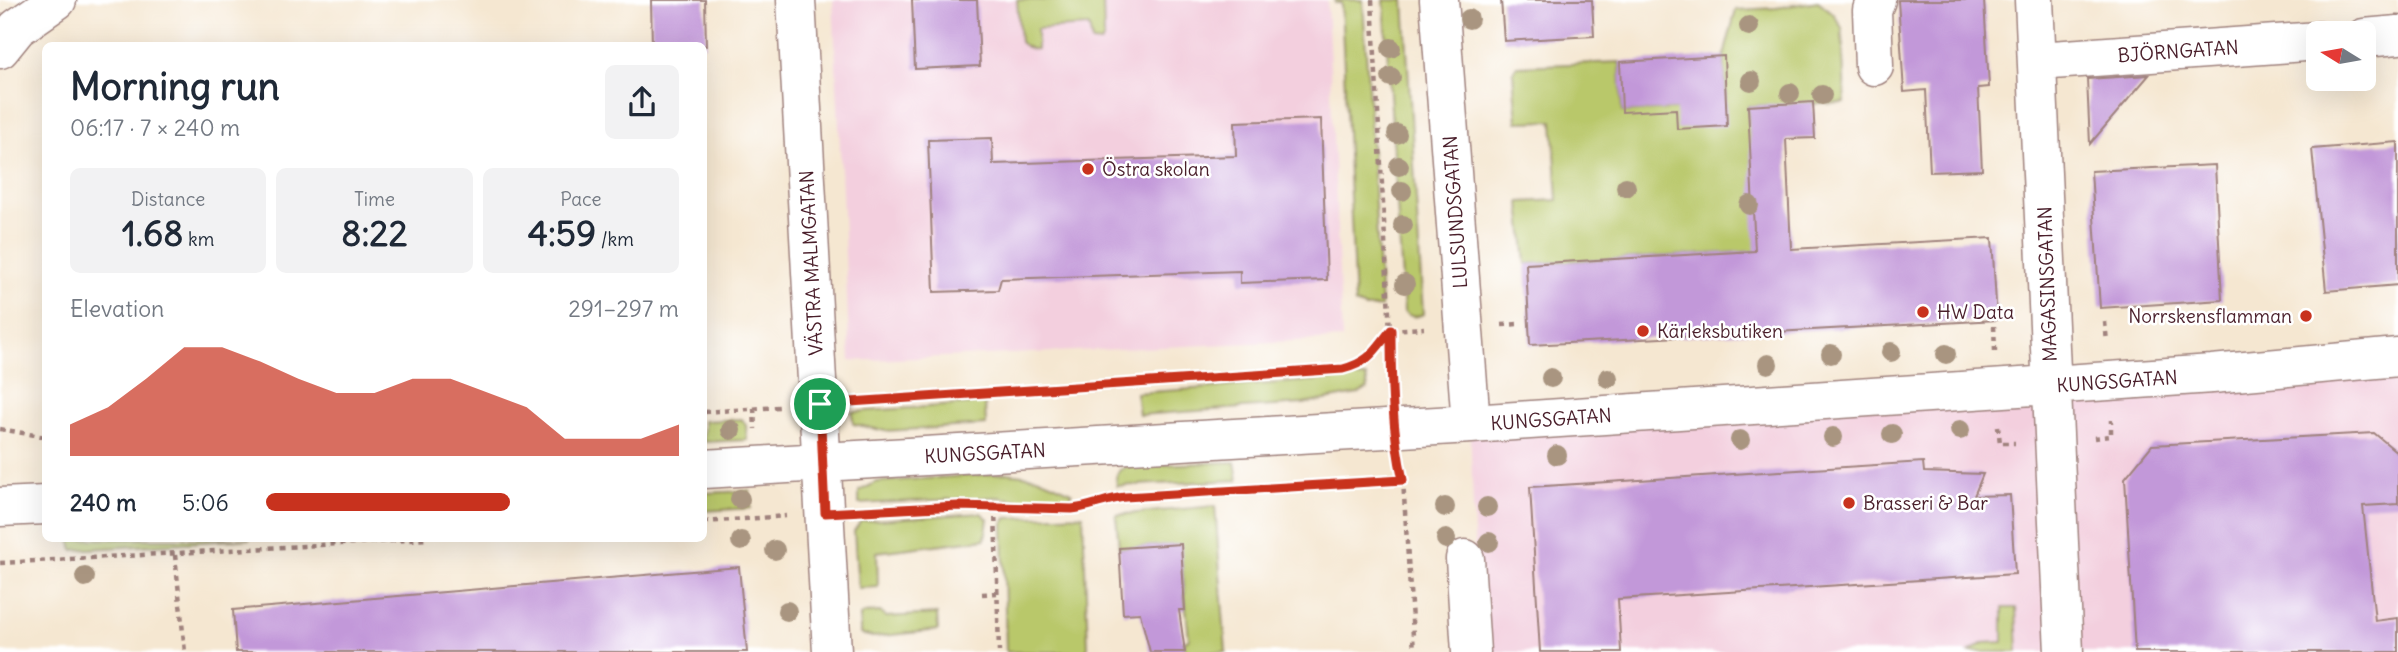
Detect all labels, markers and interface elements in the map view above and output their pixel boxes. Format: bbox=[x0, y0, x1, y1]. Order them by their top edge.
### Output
north arrow bbox=[2306, 21, 2376, 91]
map controls bbox=[2306, 21, 2376, 91]
street label: BJÖRNGATAN bbox=[2117, 35, 2239, 67]
text: Morning run bbox=[70, 63, 280, 110]
button: share bbox=[605, 65, 679, 139]
text: 06:17 · 7 × 240 m bbox=[70, 113, 240, 142]
street label: LULSUNDSGATAN bbox=[1438, 135, 1472, 289]
place label: Östra skolan bbox=[1102, 157, 1210, 181]
marker: Östra skolan bbox=[1080, 161, 1096, 177]
street label: VÄSTRA MALMGATAN bbox=[794, 170, 828, 356]
text: Distance bbox=[131, 187, 205, 211]
text: Time bbox=[354, 187, 395, 211]
text: Pace bbox=[560, 187, 601, 211]
street label: MAGASINSGATAN bbox=[2032, 206, 2062, 362]
text: 1.68 bbox=[122, 211, 183, 255]
text: 8:22 bbox=[341, 211, 408, 255]
text: 4:59 bbox=[528, 211, 596, 255]
text: km bbox=[183, 227, 214, 251]
text: /km bbox=[596, 227, 634, 251]
text: Elevation bbox=[70, 294, 164, 323]
text: 291–297 m bbox=[568, 294, 679, 323]
place label: HW Data bbox=[1937, 300, 2014, 324]
marker: HW Data bbox=[1915, 304, 1931, 320]
place label: Norrskensflamman bbox=[2128, 304, 2292, 328]
marker: Norrskensflamman bbox=[2298, 308, 2314, 324]
place label: Kärleksbutiken bbox=[1657, 319, 1783, 343]
marker: Kärleksbutiken bbox=[1635, 323, 1651, 339]
street label: KUNGSGATAN bbox=[2056, 365, 2178, 397]
pin bbox=[790, 374, 850, 434]
icon: arrive bbox=[801, 385, 839, 423]
street label: KUNGSGATAN bbox=[1490, 403, 1612, 435]
street label: KUNGSGATAN bbox=[924, 438, 1046, 468]
text: 240 m bbox=[70, 488, 136, 517]
text: 5:06 bbox=[182, 488, 229, 517]
place label: Brasseri & Bar bbox=[1863, 491, 1988, 515]
marker: Brasseri & Bar bbox=[1841, 495, 1857, 511]

